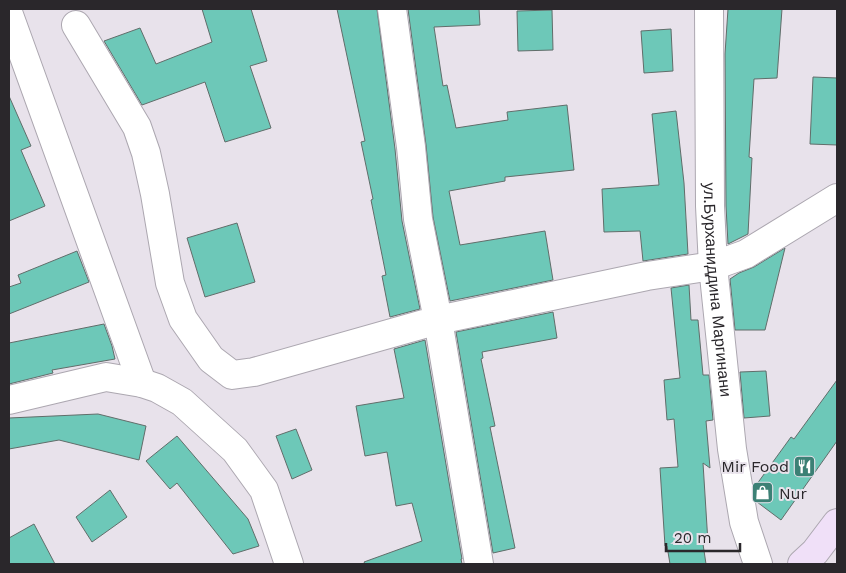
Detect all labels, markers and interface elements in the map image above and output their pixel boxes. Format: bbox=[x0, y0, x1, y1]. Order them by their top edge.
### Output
street label: ул.Бурханиддина Маргинани bbox=[700, 182, 736, 398]
restaurant icon: Mir Food bbox=[793, 454, 817, 478]
place label: Mir Food bbox=[721, 457, 789, 476]
shop icon: Nur bbox=[751, 481, 775, 505]
place label: Nur bbox=[779, 484, 807, 503]
scale bar bbox=[666, 520, 740, 552]
text: 20 m bbox=[674, 529, 712, 547]

